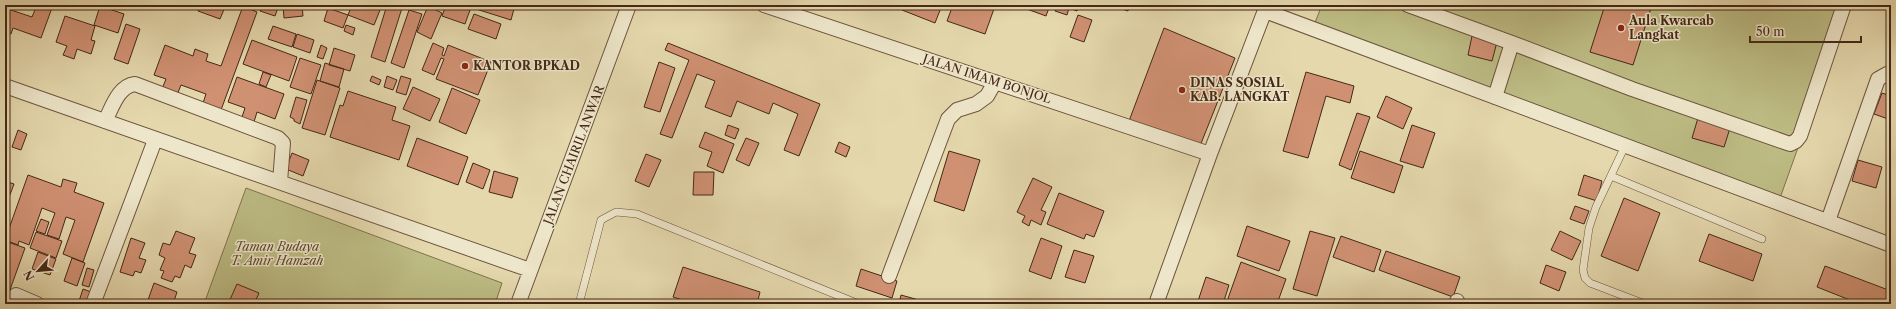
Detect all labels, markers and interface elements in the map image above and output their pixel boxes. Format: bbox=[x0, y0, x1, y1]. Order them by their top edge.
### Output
place label: Aula Kwarcab Langkat bbox=[1628, 13, 1714, 42]
scale bar bbox=[1750, 18, 1861, 44]
marker: Aula Kwarcab Langkat bbox=[1616, 23, 1626, 33]
text: 50 m bbox=[1756, 24, 1785, 39]
street label: JALAN IMAM BONJOL bbox=[919, 50, 1053, 106]
place label: KANTOR BPKAD bbox=[473, 58, 580, 73]
marker: KANTOR BPKAD bbox=[460, 61, 470, 71]
place label: DINAS SOSIAL KAB. LANGKAT bbox=[1190, 75, 1290, 104]
street label: JALAN CHAIRIL ANWAR bbox=[539, 82, 608, 229]
marker: DINAS SOSIAL KAB. LANGKAT bbox=[1177, 85, 1187, 95]
park label: Taman Budaya T. Amir Hamzah bbox=[231, 239, 324, 268]
north arrow bbox=[18, 251, 58, 291]
text: N bbox=[20, 268, 37, 283]

